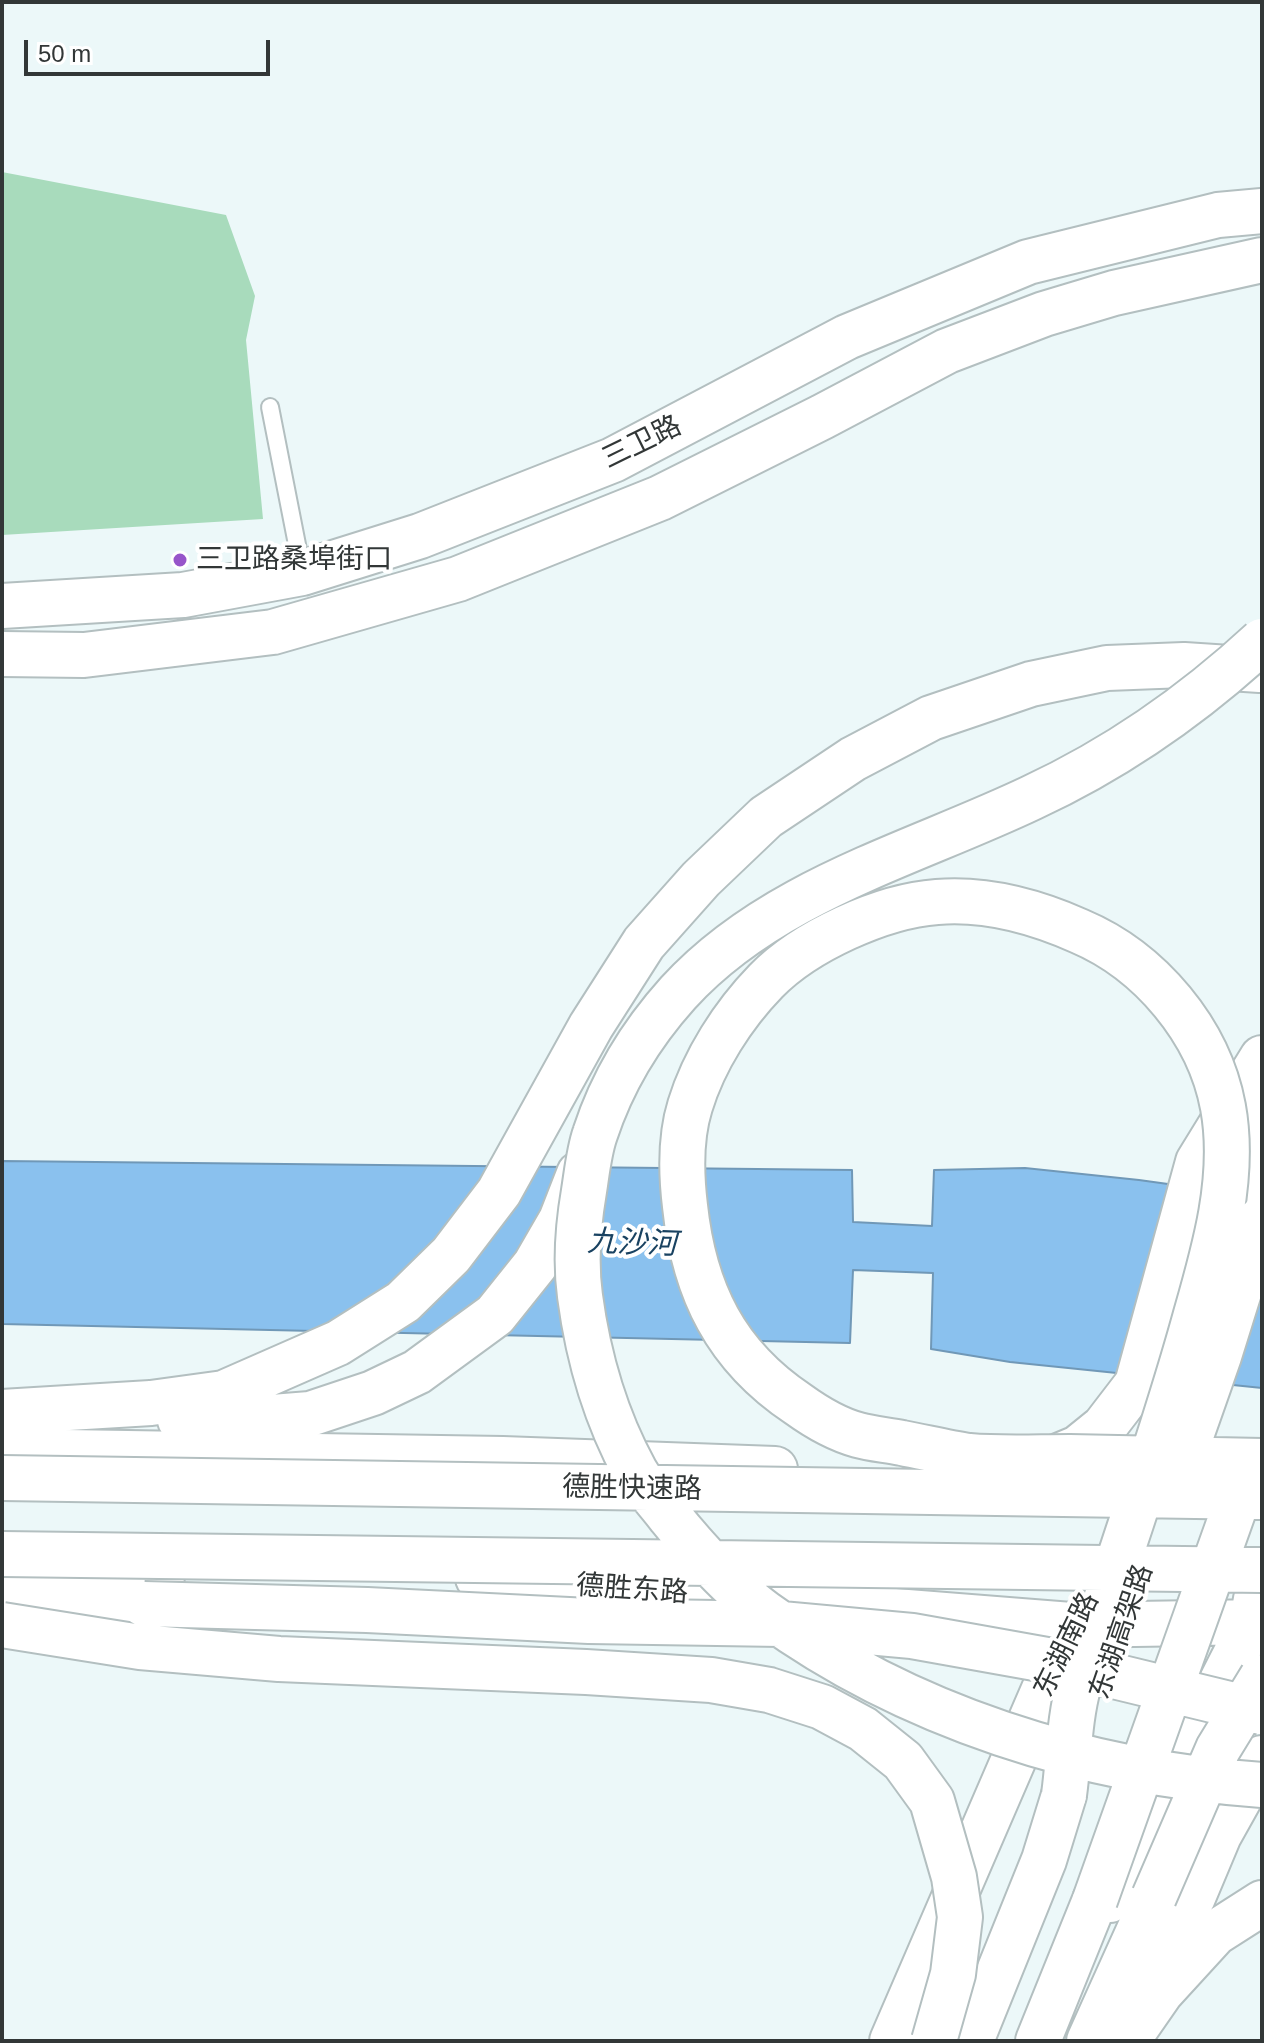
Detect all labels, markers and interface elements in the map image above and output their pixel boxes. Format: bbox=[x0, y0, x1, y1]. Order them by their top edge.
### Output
scale bar bbox=[28, 24, 274, 74]
text: 50 m bbox=[38, 40, 91, 67]
street label: 三卫路 bbox=[597, 409, 687, 477]
place label: 三卫路桑埠街口 bbox=[196, 543, 392, 577]
marker: 三卫路桑埠街口 bbox=[171, 551, 189, 569]
water label: 九沙河 bbox=[586, 1224, 678, 1264]
street label: 德胜快速路 bbox=[562, 1471, 702, 1507]
street label: 东湖高架路 bbox=[1083, 1560, 1161, 1704]
street label: 德胜东路 bbox=[575, 1569, 689, 1611]
street label: 东湖南路 bbox=[1027, 1587, 1107, 1703]

